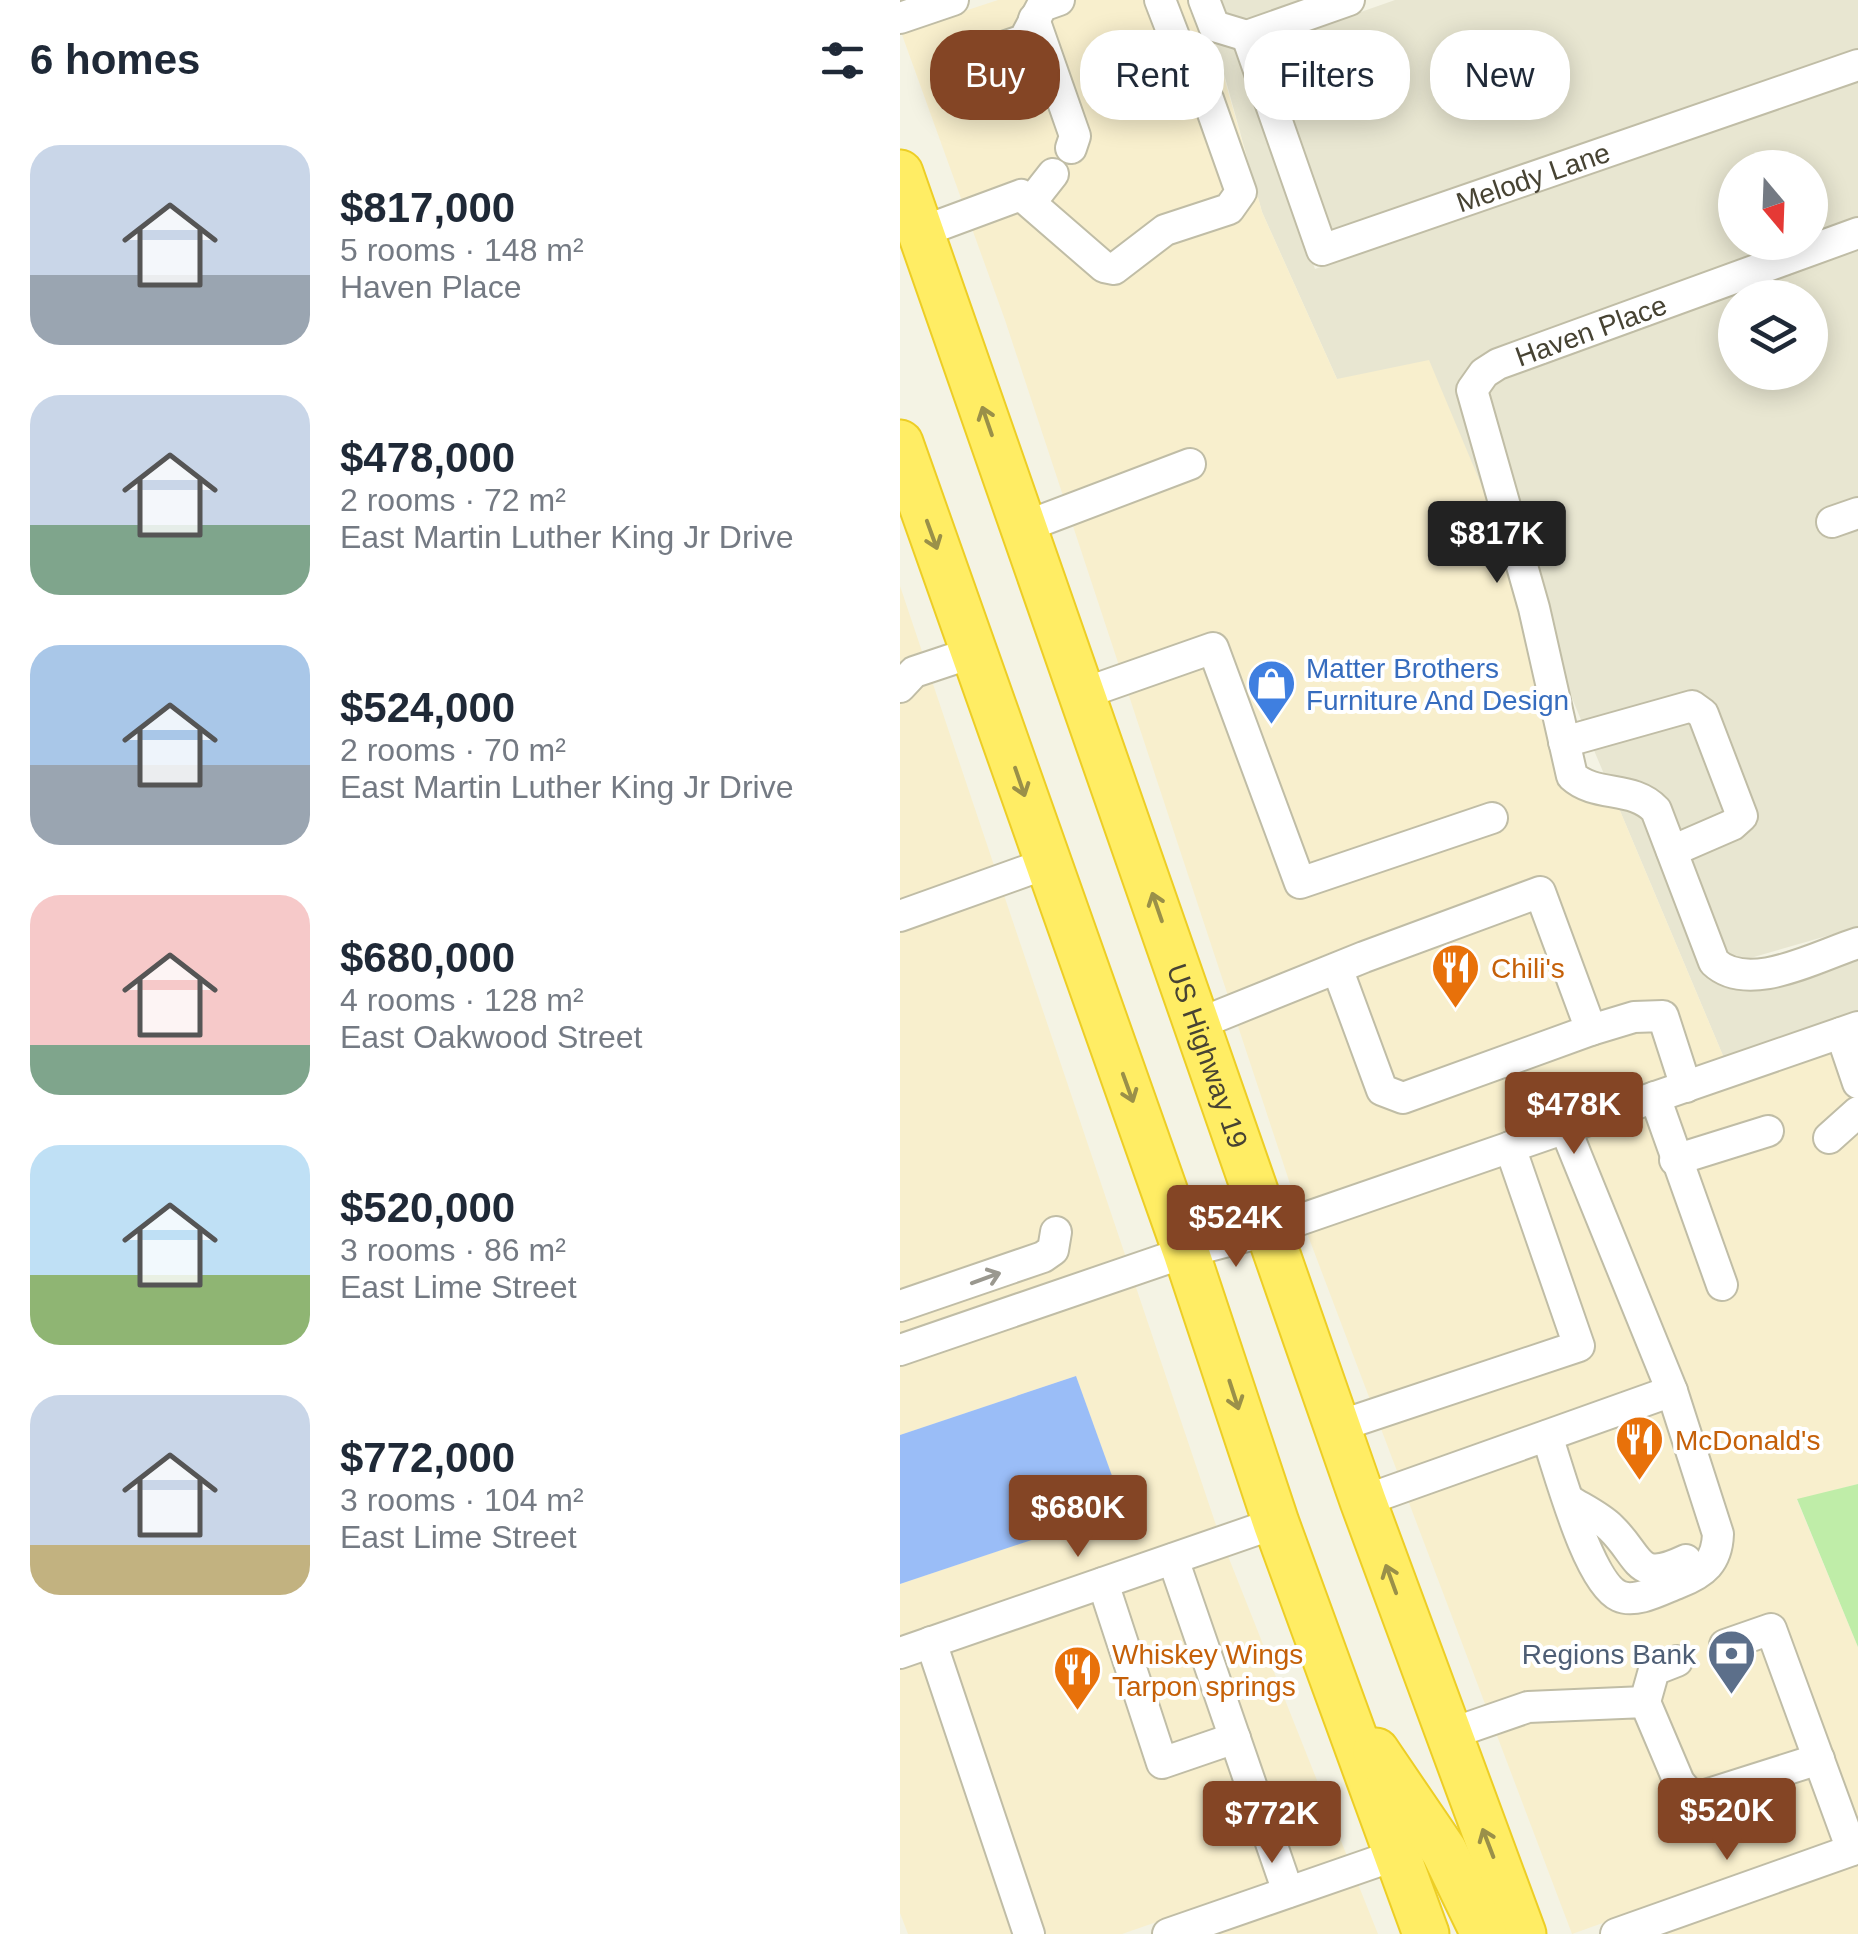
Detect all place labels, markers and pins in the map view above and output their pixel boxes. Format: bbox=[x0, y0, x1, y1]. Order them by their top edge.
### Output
pin: $817K bbox=[1427, 501, 1567, 586]
place label: Matter Brothers Furniture And Design bbox=[1306, 653, 1569, 716]
shop icon: Matter Brothers Furniture And Design bbox=[1245, 658, 1297, 726]
restaurant icon: Chili's bbox=[1430, 942, 1482, 1010]
place label: Chili's bbox=[1491, 953, 1565, 984]
pin: $478K bbox=[1504, 1072, 1644, 1157]
pin: $524K bbox=[1166, 1185, 1306, 1270]
restaurant icon: McDonald's bbox=[1614, 1414, 1666, 1482]
place label: McDonald's bbox=[1675, 1425, 1820, 1456]
pin: $680K bbox=[1008, 1475, 1148, 1560]
bank icon: Regions Bank bbox=[1705, 1628, 1757, 1696]
place label: Whiskey Wings Tarpon springs bbox=[1112, 1639, 1303, 1702]
place label: Regions Bank bbox=[1522, 1639, 1697, 1670]
restaurant icon: Whiskey Wings Tarpon springs bbox=[1051, 1644, 1103, 1712]
pin: $520K bbox=[1657, 1778, 1797, 1863]
pin: $772K bbox=[1202, 1781, 1342, 1866]

